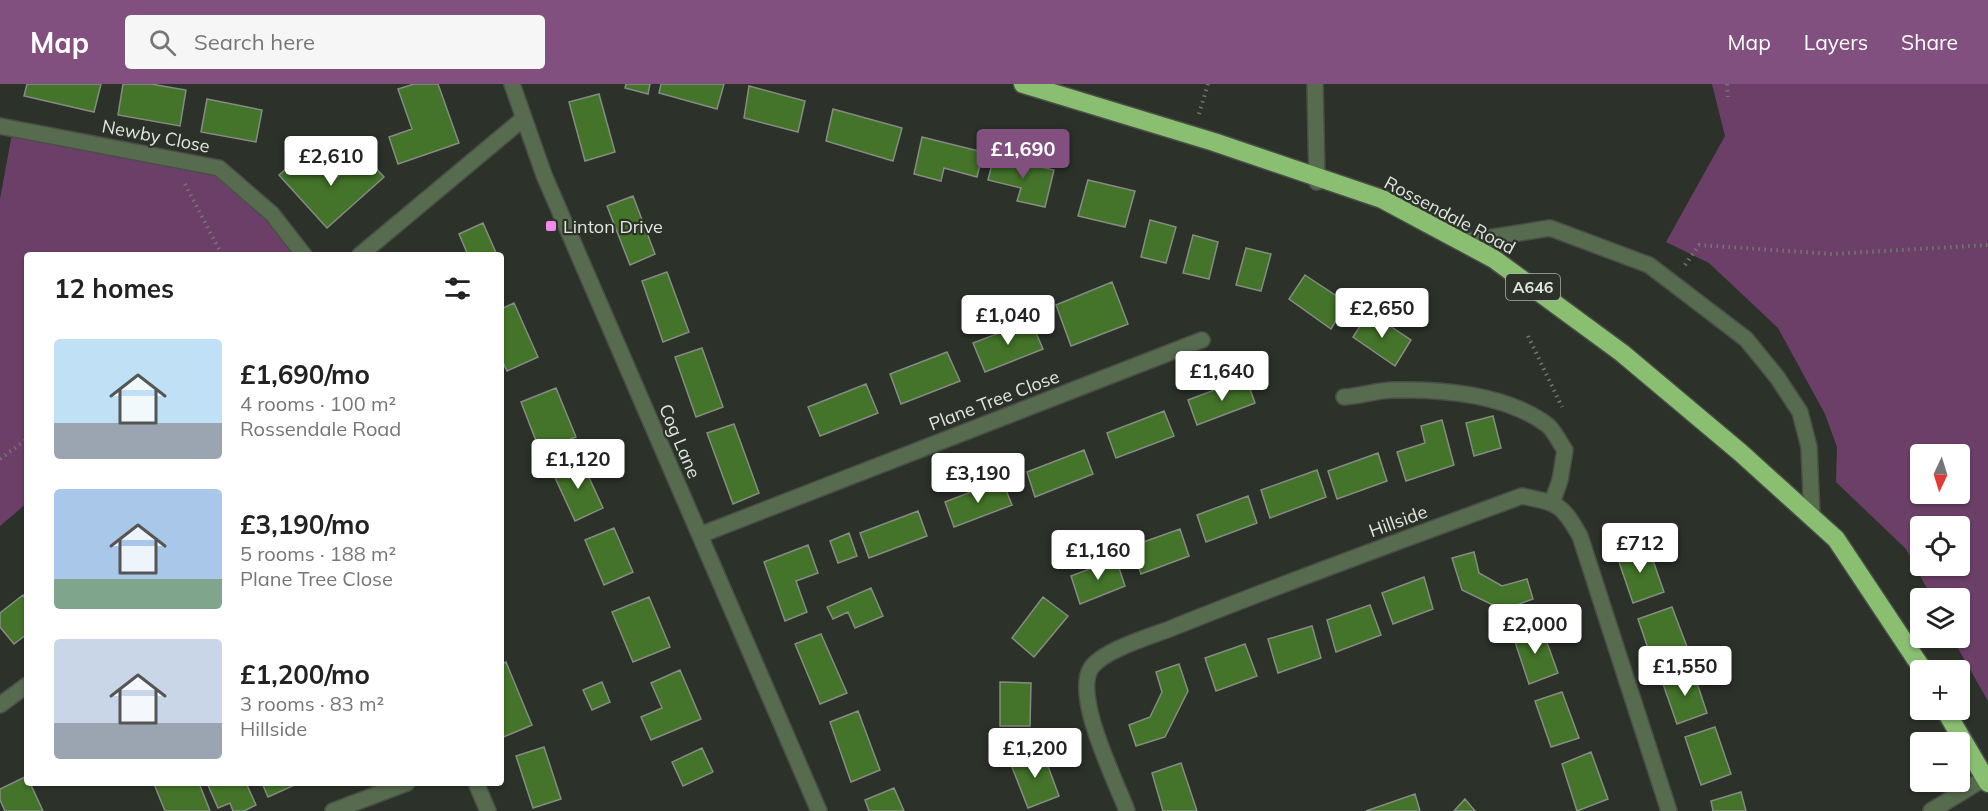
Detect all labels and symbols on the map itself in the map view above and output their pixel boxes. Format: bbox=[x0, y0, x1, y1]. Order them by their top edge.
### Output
street label: Newby Close bbox=[100, 114, 212, 158]
pin: £1,690 bbox=[974, 129, 1072, 180]
pin: £2,610 bbox=[282, 136, 380, 187]
street label: Rossendale Road bbox=[1380, 171, 1520, 259]
place label: Linton Drive bbox=[563, 215, 663, 238]
marker: Linton Drive bbox=[544, 219, 558, 233]
road number: A646 bbox=[1506, 274, 1560, 300]
pin: £2,650 bbox=[1333, 288, 1431, 339]
pin: £1,040 bbox=[959, 295, 1057, 346]
pin: £1,640 bbox=[1173, 351, 1271, 402]
street label: Plane Tree Close bbox=[926, 365, 1062, 435]
street label: Cog Lane bbox=[654, 400, 706, 482]
pin: £1,120 bbox=[529, 439, 627, 490]
north arrow bbox=[1910, 444, 1970, 504]
pin: £3,190 bbox=[929, 453, 1027, 504]
street label: Hillside bbox=[1366, 500, 1430, 542]
pin: £712 bbox=[1604, 523, 1676, 574]
pin: £1,160 bbox=[1049, 530, 1147, 581]
pin: £2,000 bbox=[1486, 604, 1584, 655]
pin: £1,550 bbox=[1636, 646, 1734, 697]
pin: £1,200 bbox=[986, 728, 1084, 779]

